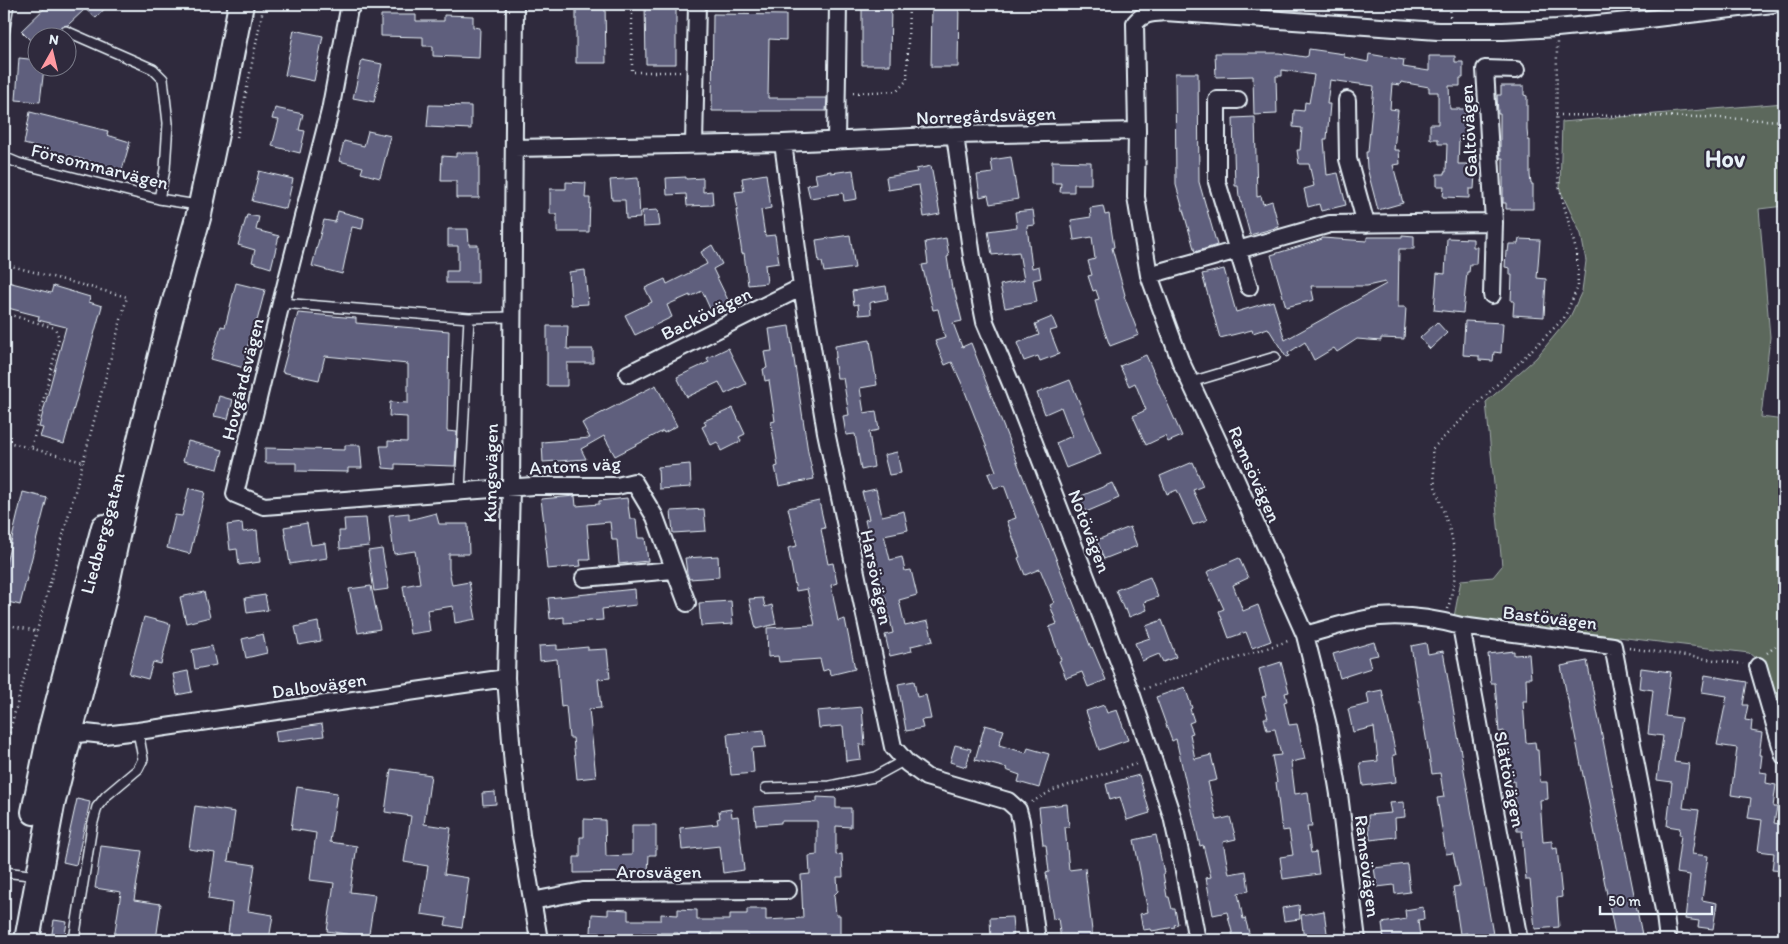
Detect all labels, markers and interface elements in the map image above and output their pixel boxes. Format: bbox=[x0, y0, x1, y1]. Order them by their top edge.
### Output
north arrow bbox=[28, 28, 78, 78]
text: N bbox=[48, 31, 60, 49]
street label: Galtövägen bbox=[1455, 84, 1482, 178]
street label: Norregårdsvägen bbox=[916, 102, 1057, 129]
street label: Försommarvägen bbox=[29, 138, 171, 195]
district label: Hov bbox=[1705, 144, 1746, 173]
street label: Backövägen bbox=[657, 282, 755, 345]
street label: Hovgårdsvägen bbox=[216, 316, 269, 443]
street label: Ramsövägen bbox=[1223, 422, 1286, 526]
street label: Kungsvägen bbox=[478, 423, 503, 523]
street label: Antons väg bbox=[529, 452, 622, 479]
street label: Liedbergsgatan bbox=[75, 470, 130, 596]
street label: Notövägen bbox=[1063, 486, 1116, 576]
street label: Harsövägen bbox=[855, 528, 898, 627]
street label: Bastövägen bbox=[1501, 600, 1599, 635]
street label: Dalbovägen bbox=[270, 667, 368, 704]
street label: Slättövägen bbox=[1489, 729, 1530, 829]
street label: Ramsövägen bbox=[1350, 813, 1385, 919]
street label: Arosvägen bbox=[616, 860, 702, 883]
scale bar bbox=[1600, 884, 1713, 916]
text: 50 m bbox=[1608, 892, 1641, 910]

